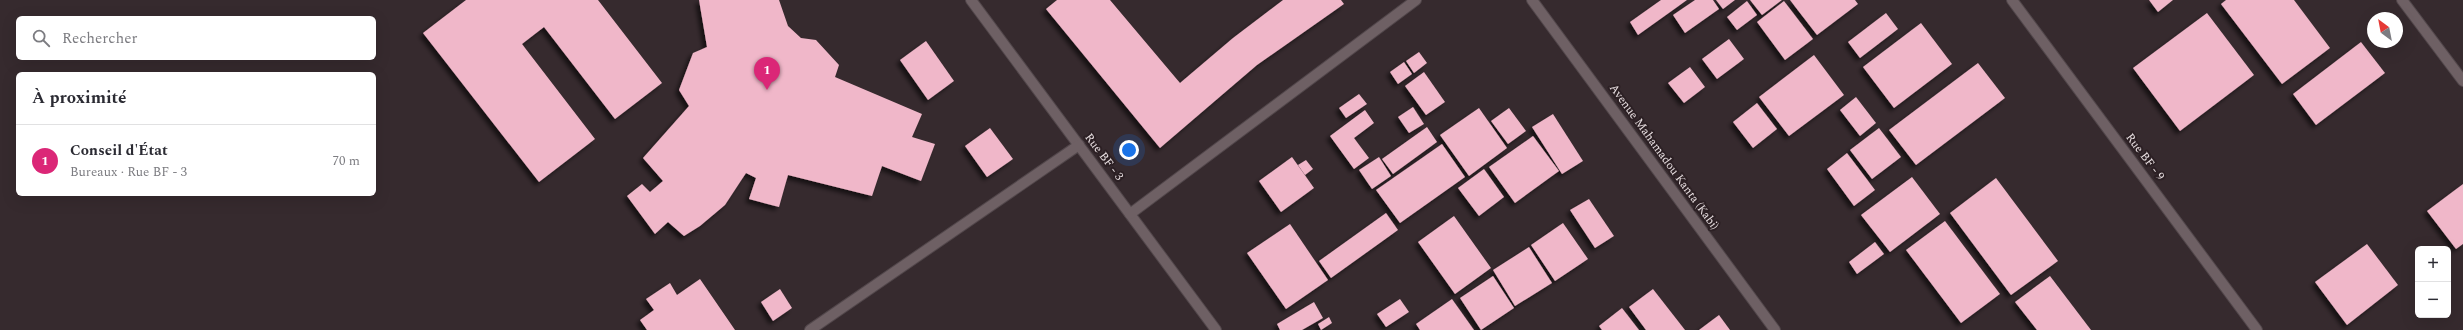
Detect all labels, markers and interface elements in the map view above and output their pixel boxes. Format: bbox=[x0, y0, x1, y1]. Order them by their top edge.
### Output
north arrow bbox=[2367, 12, 2403, 48]
search box bbox=[16, 16, 376, 60]
icon: search bbox=[30, 27, 52, 49]
text: Rechercher bbox=[62, 27, 137, 50]
pin: 1 bbox=[754, 57, 780, 90]
street label: Avenue Mahamadou Kanta (Kabi) bbox=[1604, 80, 1724, 234]
text: À proximité bbox=[32, 85, 127, 111]
street label: Rue BF - 3 bbox=[1080, 129, 1128, 185]
street label: Rue BF - 9 bbox=[2121, 129, 2169, 185]
text: Conseil d'État bbox=[70, 139, 168, 162]
your location bbox=[1119, 140, 1139, 160]
text: 1 bbox=[41, 151, 49, 171]
text: 70 m bbox=[333, 151, 360, 171]
text: Bureaux · Rue BF - 3 bbox=[70, 162, 187, 182]
map controls bbox=[2415, 246, 2451, 318]
button: + bbox=[2415, 246, 2451, 282]
button: − bbox=[2415, 282, 2451, 318]

